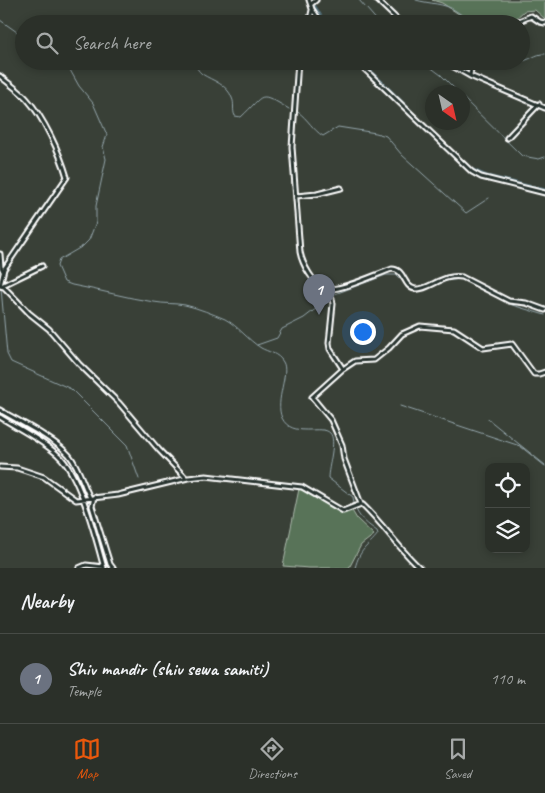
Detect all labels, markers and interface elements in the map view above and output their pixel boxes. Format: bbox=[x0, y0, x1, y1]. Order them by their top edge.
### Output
search box bbox=[15, 15, 530, 70]
icon: search bbox=[33, 29, 61, 57]
text: Search here bbox=[73, 31, 150, 55]
north arrow bbox=[425, 85, 470, 130]
pin: 1 bbox=[303, 274, 335, 315]
your location bbox=[350, 319, 376, 345]
map controls bbox=[485, 463, 530, 553]
button: locate bbox=[485, 463, 530, 508]
button: layers bbox=[485, 508, 530, 553]
text: Nearby bbox=[20, 588, 73, 614]
text: Shiv mandir (shiv sewa samiti) bbox=[67, 657, 268, 681]
text: 1 bbox=[32, 669, 40, 689]
text: 110 m bbox=[491, 669, 525, 689]
text: Temple bbox=[67, 681, 101, 701]
tab: Map bbox=[73, 735, 101, 782]
tab: Directions bbox=[248, 735, 297, 782]
tab: Saved bbox=[444, 735, 472, 782]

